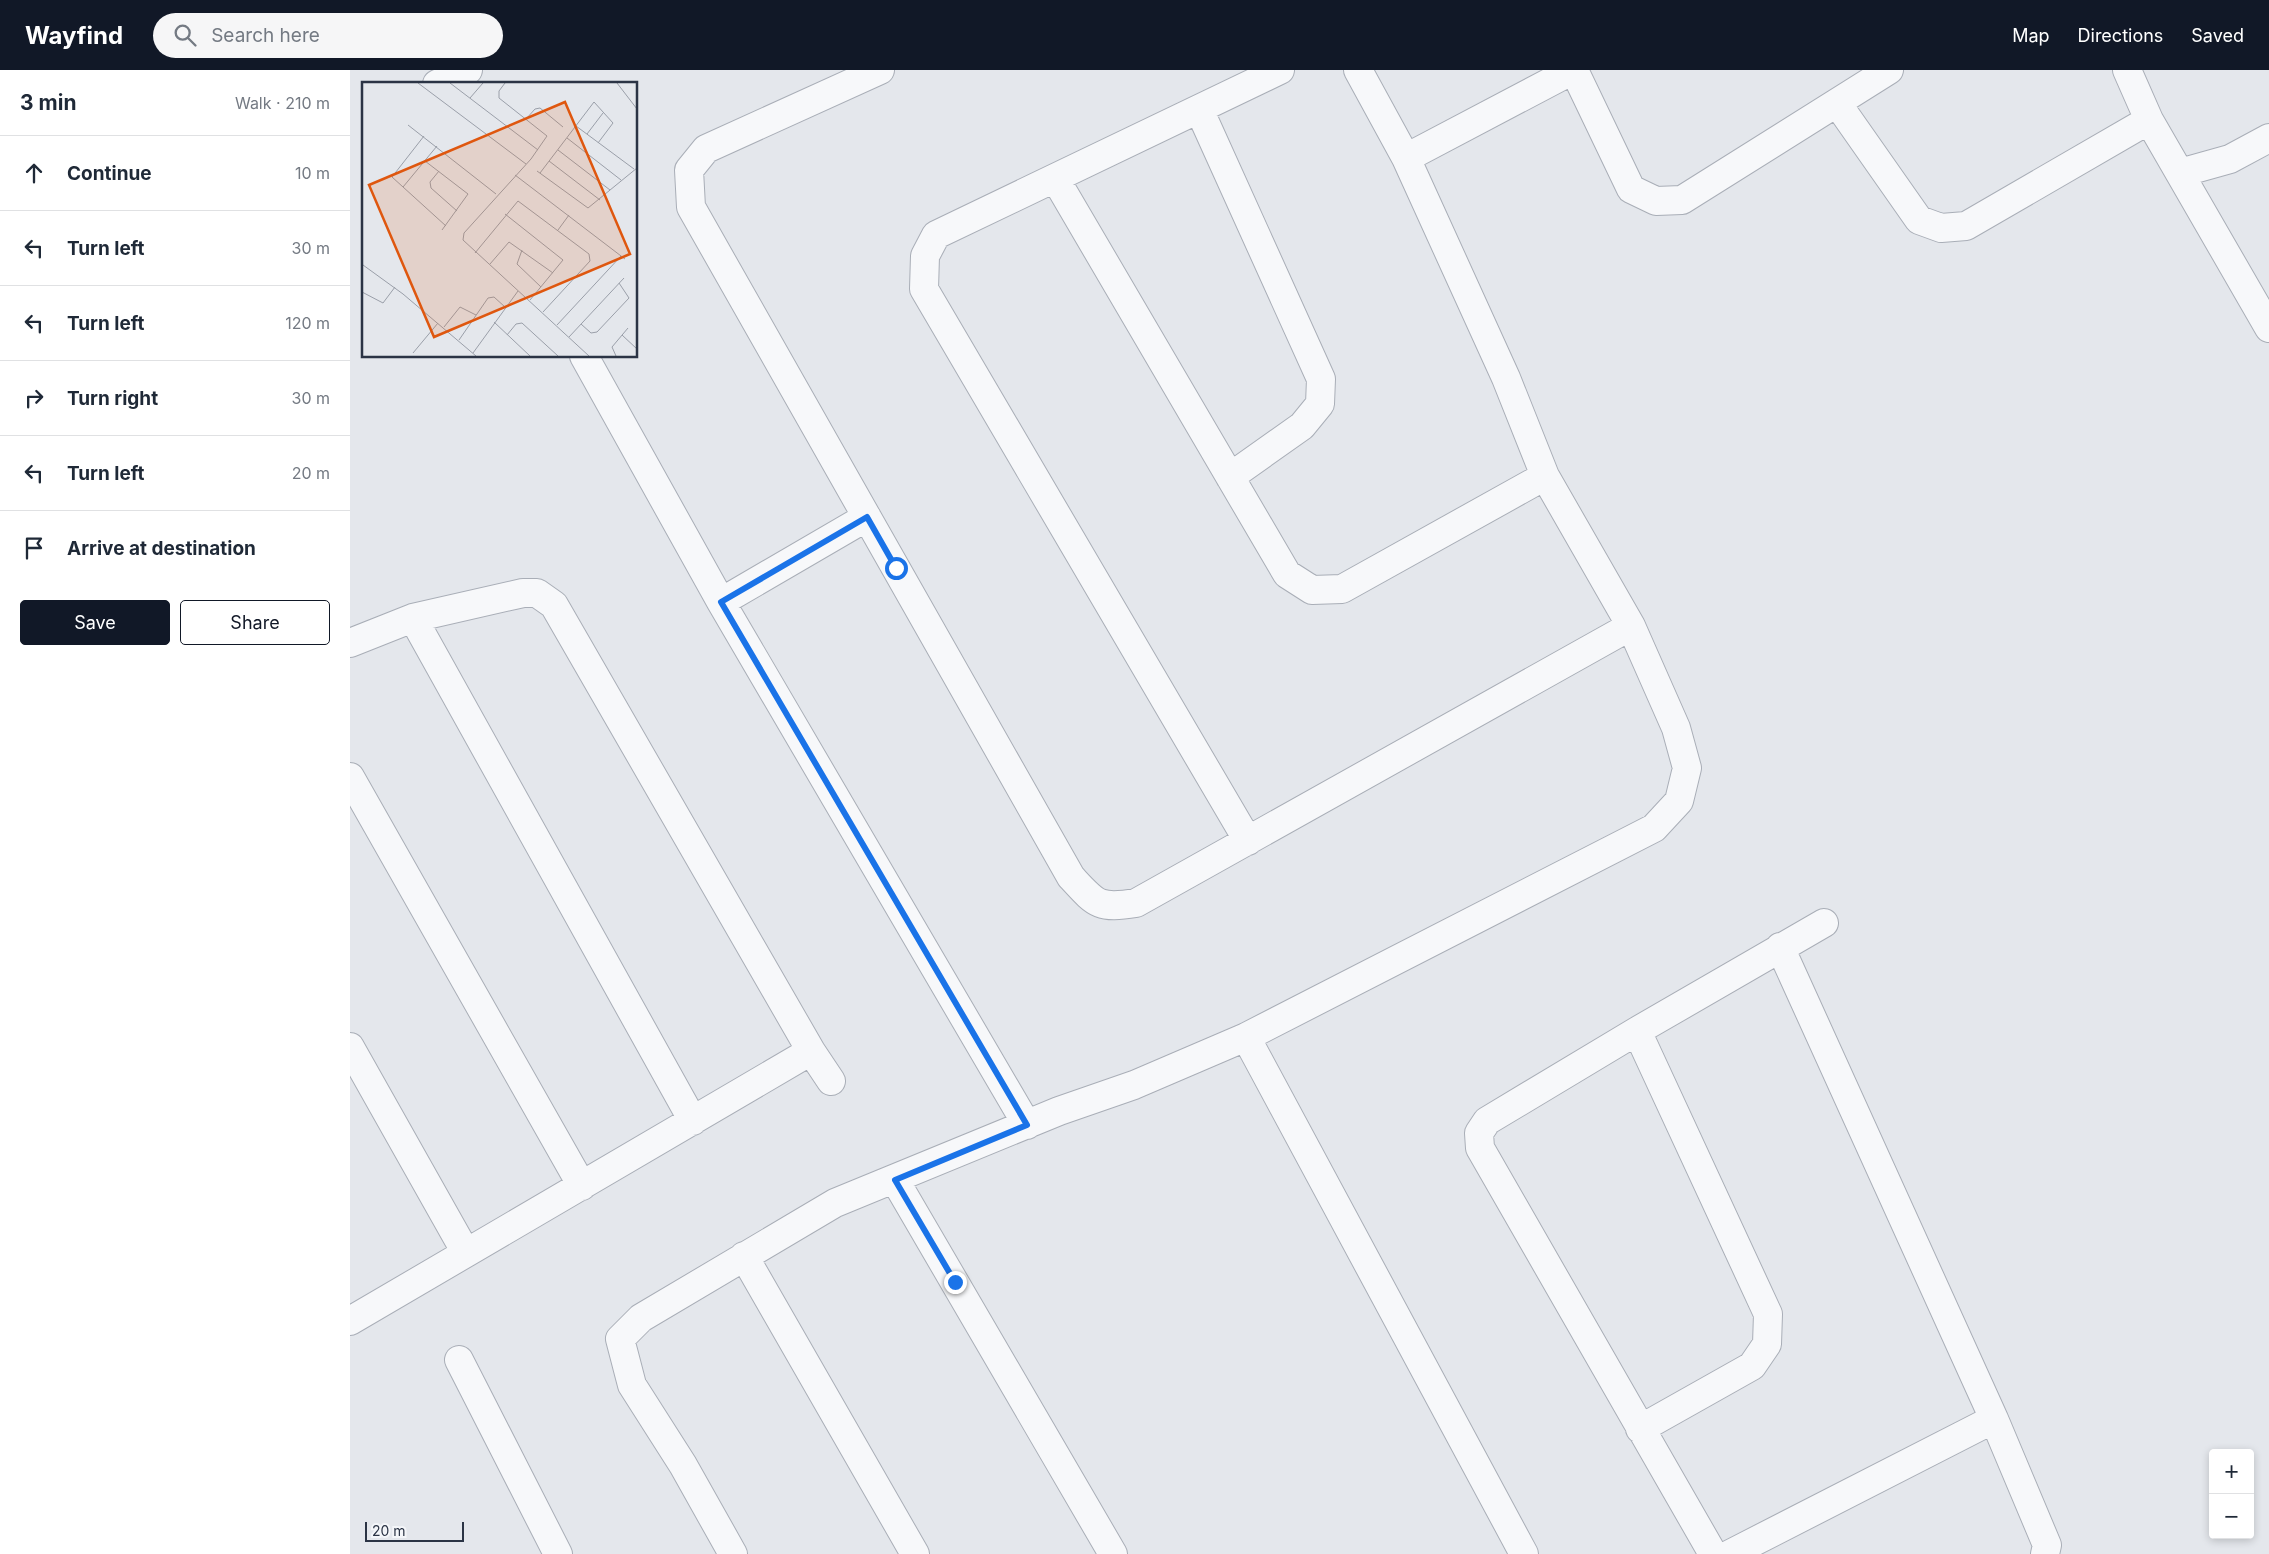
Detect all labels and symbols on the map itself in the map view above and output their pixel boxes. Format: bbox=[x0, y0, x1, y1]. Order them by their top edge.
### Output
inset map bbox=[362, 82, 638, 358]
route start bbox=[885, 557, 908, 580]
route end bbox=[944, 1271, 967, 1294]
scale bar bbox=[365, 1519, 464, 1542]

